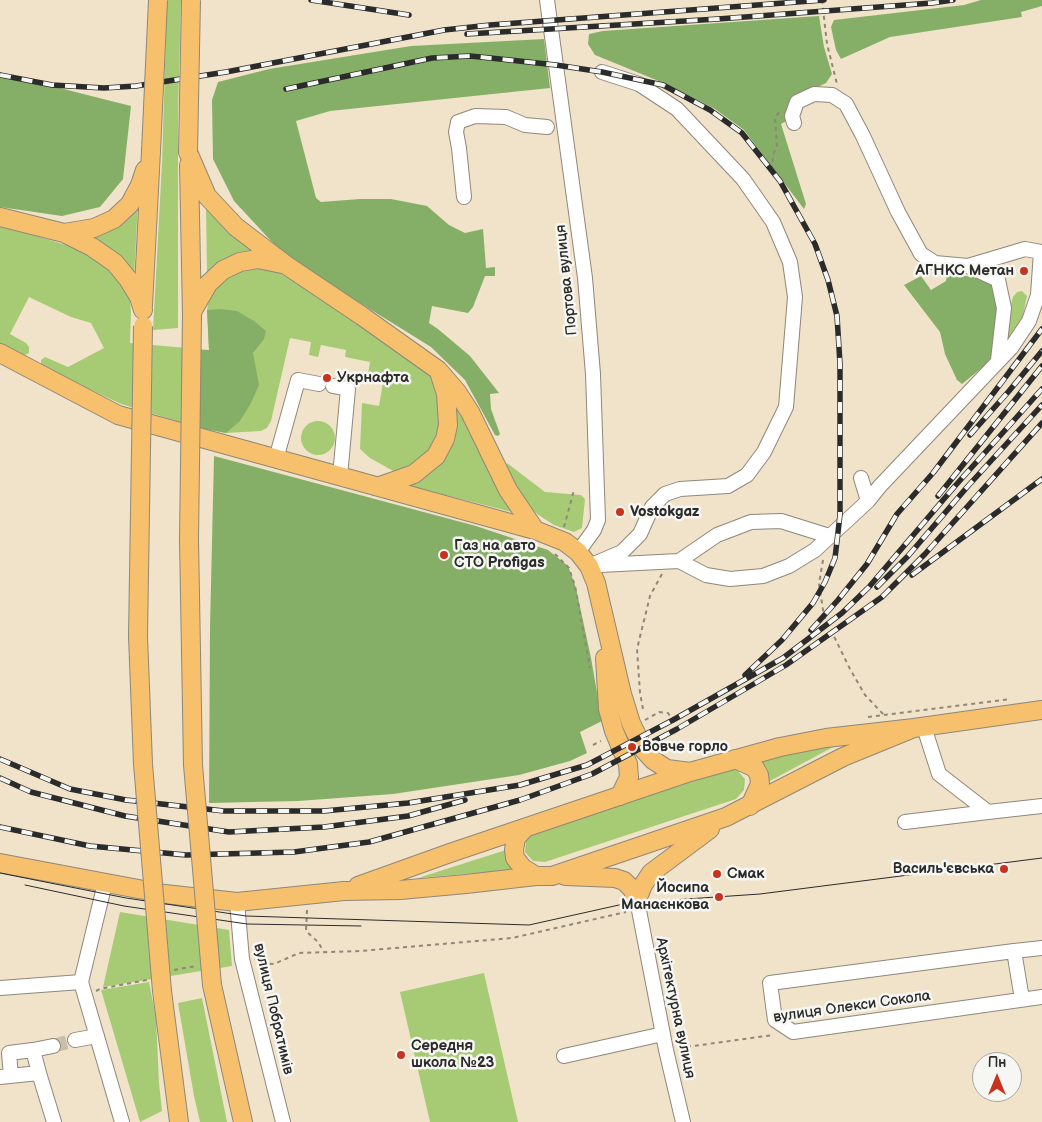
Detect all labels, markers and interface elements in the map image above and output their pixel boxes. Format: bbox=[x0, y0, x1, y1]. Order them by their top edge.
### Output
street label: Портова вулиця bbox=[552, 224, 582, 336]
place label: АГНКС Метан bbox=[915, 262, 1014, 280]
marker: АГНКС Метан bbox=[1018, 265, 1030, 277]
place label: Укрнафта bbox=[337, 369, 409, 387]
marker: Укрнафта bbox=[321, 372, 333, 384]
place label: Vostokgaz bbox=[630, 503, 699, 521]
marker: Vostokgaz bbox=[614, 506, 626, 518]
place label: Газ на авто СТО Profigas bbox=[454, 537, 545, 572]
marker: Газ на авто СТО Profigas bbox=[438, 549, 450, 561]
place label: Вовче горло bbox=[642, 738, 728, 756]
marker: Вовче горло bbox=[626, 741, 638, 753]
place label: Василь'євська bbox=[893, 860, 994, 878]
marker: Василь'євська bbox=[998, 863, 1010, 875]
place label: Смак bbox=[727, 865, 764, 883]
marker: Смак bbox=[711, 868, 723, 880]
place label: Йосипа Манаєнкова bbox=[621, 879, 709, 914]
marker: Йосипа Манаєнкова bbox=[713, 891, 725, 903]
street label: Архітектурна вулиця bbox=[651, 936, 699, 1080]
street label: вулиця Побратимів bbox=[249, 942, 297, 1076]
street label: вулиця Олекси Сокола bbox=[772, 987, 932, 1027]
place label: Середня школа №23 bbox=[411, 1037, 494, 1072]
marker: Середня школа №23 bbox=[395, 1049, 407, 1061]
north arrow bbox=[972, 1052, 1022, 1102]
text: Пн bbox=[988, 1054, 1006, 1071]

